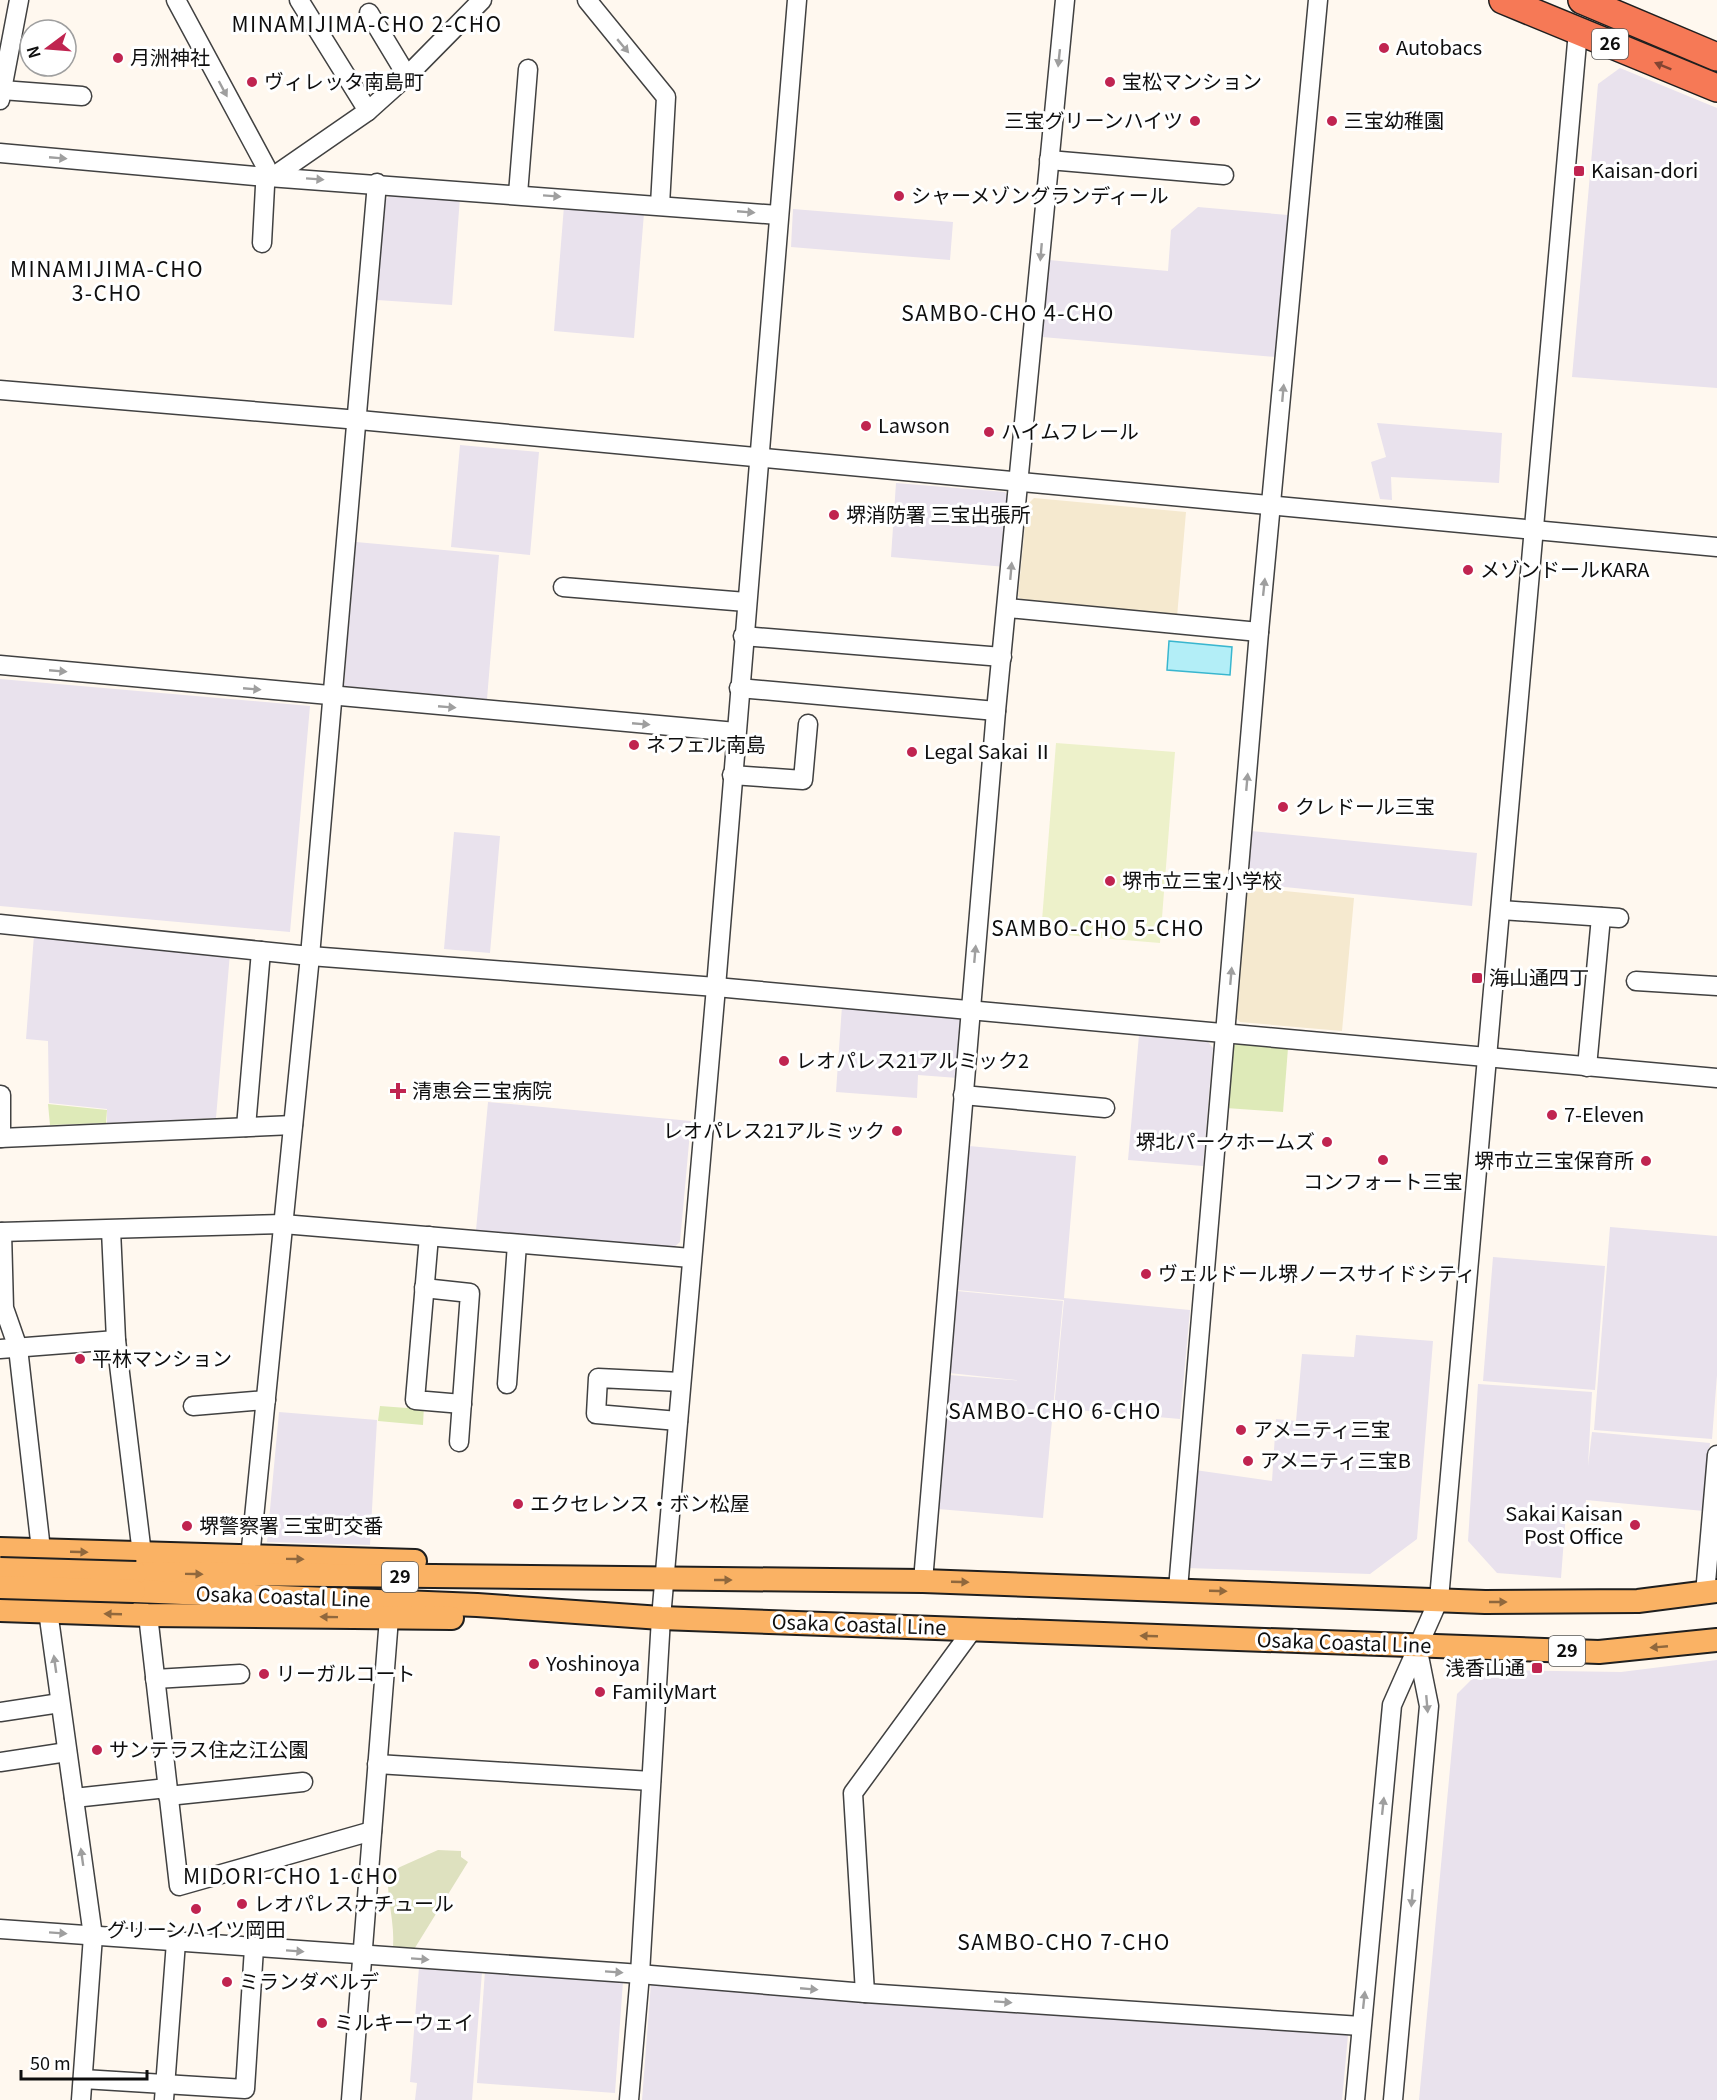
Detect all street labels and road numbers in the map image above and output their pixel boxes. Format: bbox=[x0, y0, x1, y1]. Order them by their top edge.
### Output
road number: 26 bbox=[1592, 29, 1628, 59]
road number: 29 bbox=[382, 1562, 418, 1592]
street label: Osaka Coastal Line bbox=[195, 1578, 371, 1613]
street label: Osaka Coastal Line bbox=[771, 1606, 947, 1641]
street label: Osaka Coastal Line bbox=[1256, 1624, 1432, 1659]
road number: 29 bbox=[1549, 1636, 1585, 1666]

